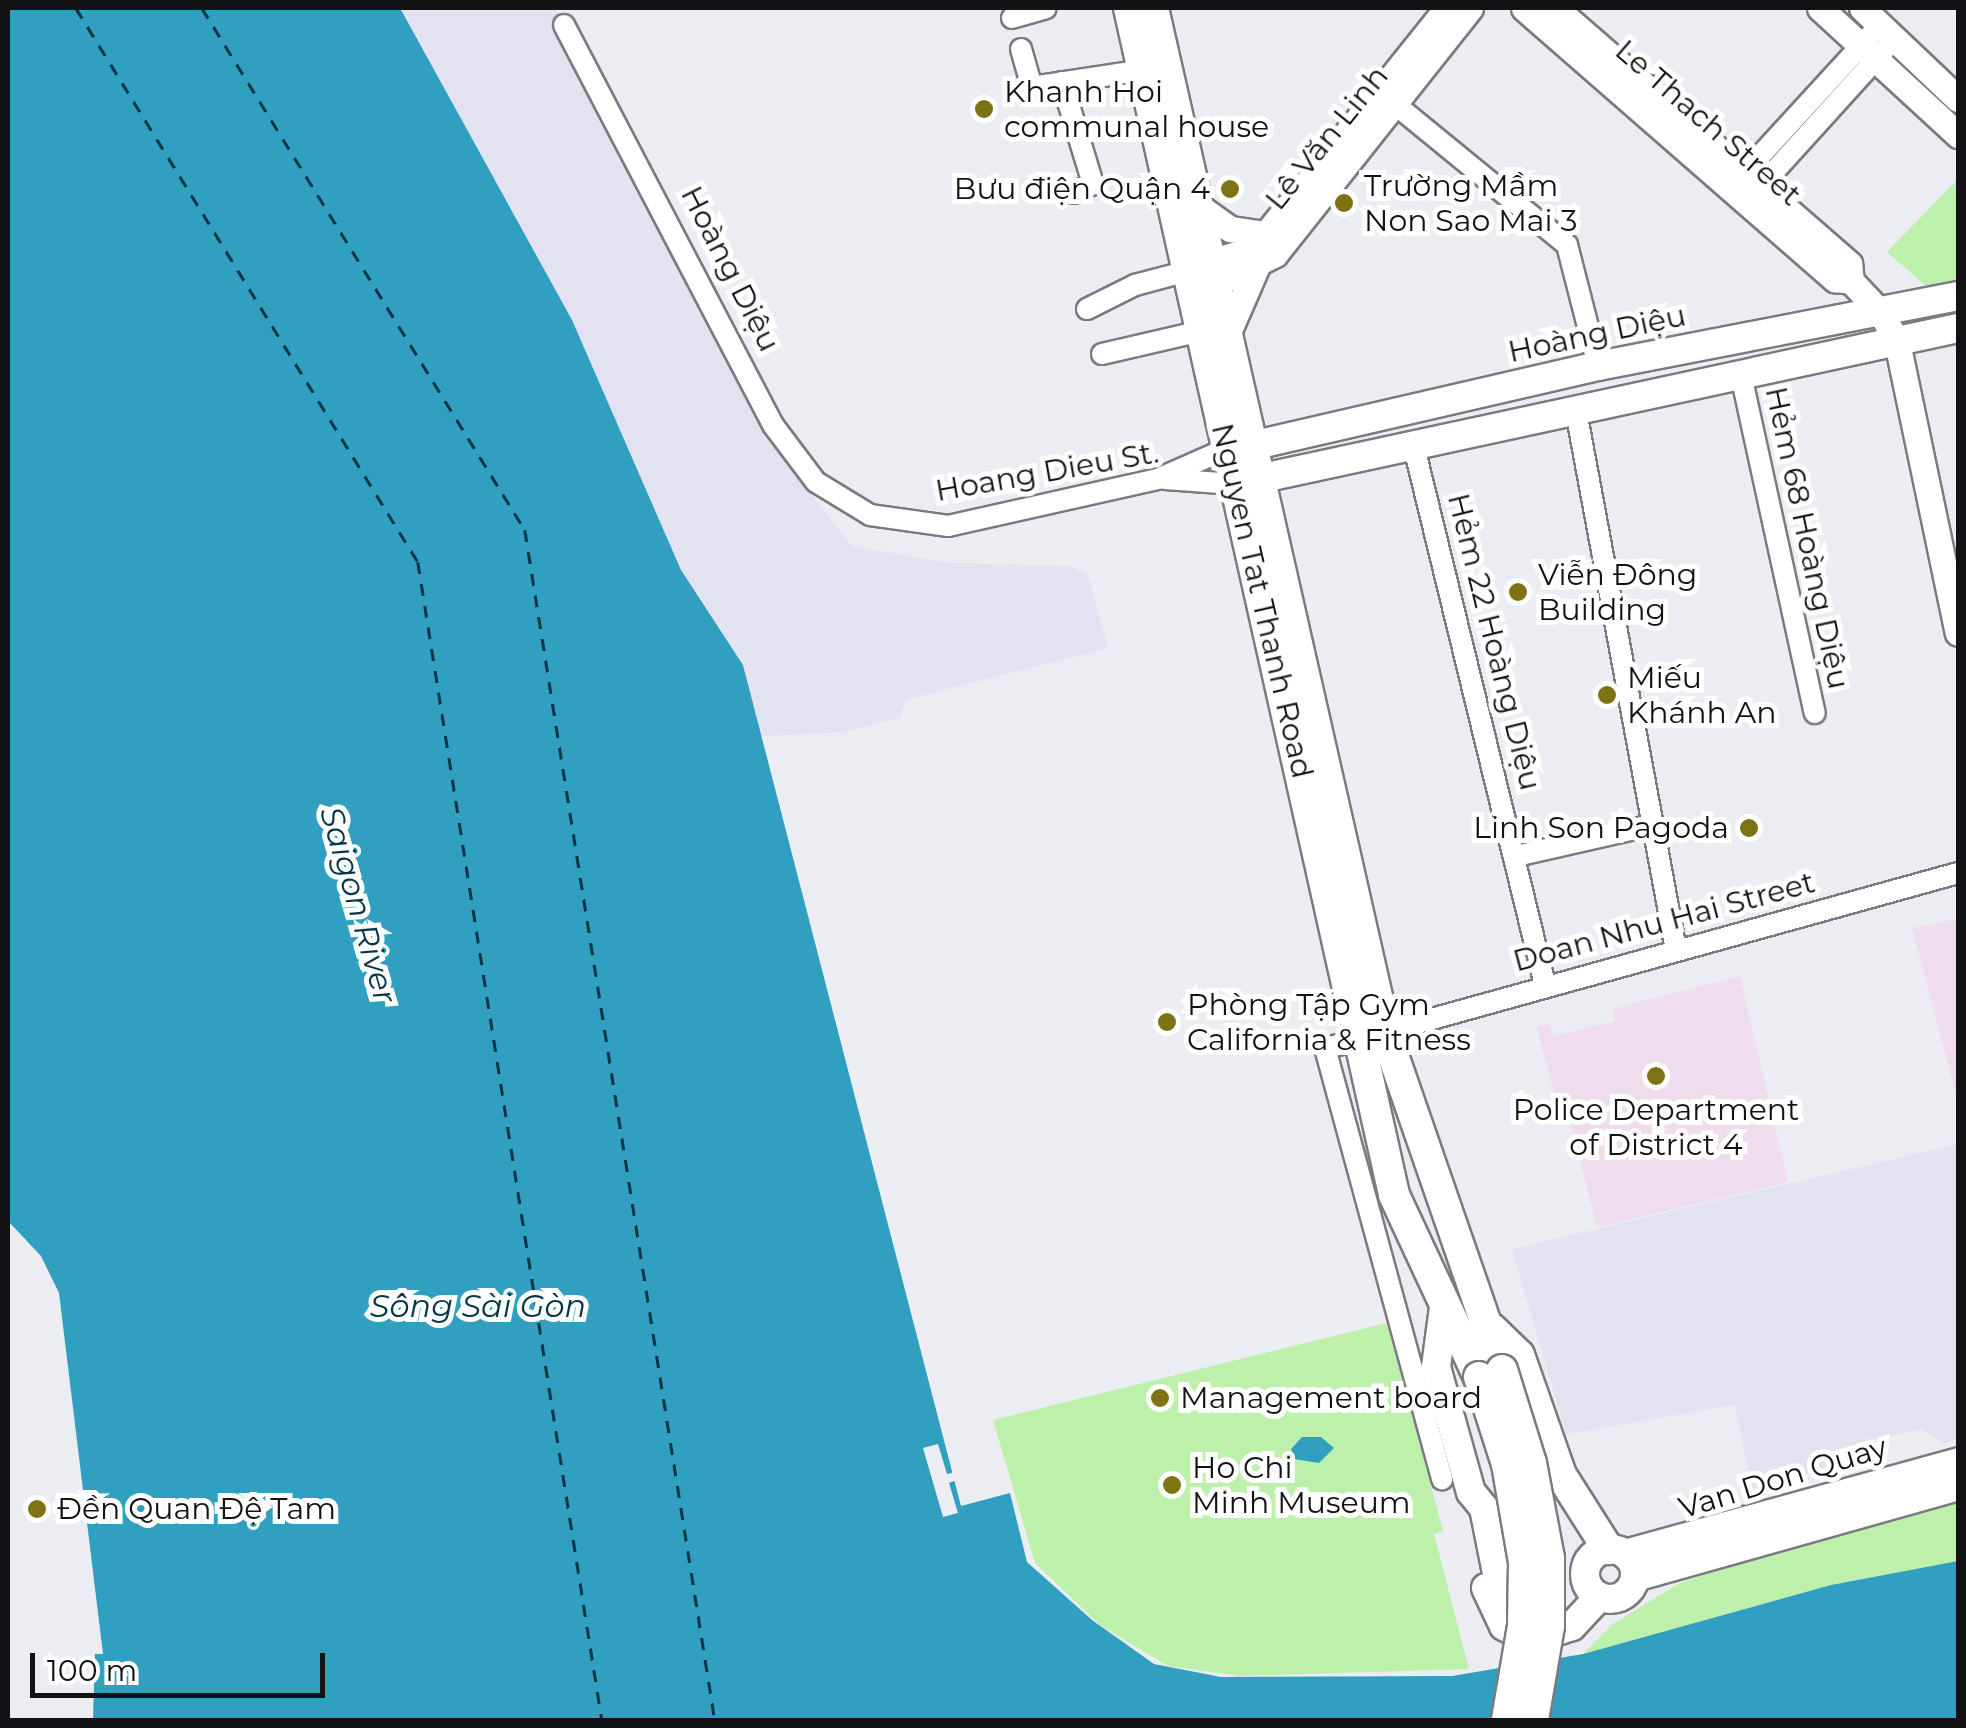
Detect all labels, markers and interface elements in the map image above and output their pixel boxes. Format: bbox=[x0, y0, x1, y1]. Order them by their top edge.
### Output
street label: Le Thach Street bbox=[1608, 33, 1808, 213]
street label: Lê Văn Linh bbox=[1258, 59, 1396, 217]
place label: Khanh Hoi communal house bbox=[1004, 74, 1269, 144]
marker: Khanh Hoi communal house bbox=[973, 98, 995, 120]
place label: Trường Mầm Non Sao Mai 3 bbox=[1364, 168, 1577, 238]
place label: Bưu điện Quận 4 bbox=[954, 171, 1210, 207]
marker: Bưu điện Quận 4 bbox=[1219, 178, 1241, 200]
street label: Hoàng Diệu bbox=[673, 180, 787, 358]
marker: Trường Mầm Non Sao Mai 3 bbox=[1333, 192, 1355, 214]
street label: Hoàng Diệu bbox=[1505, 298, 1689, 370]
street label: Hẻm 68 Hoàng Diệu bbox=[1757, 384, 1857, 692]
street label: Nguyen Tat Thanh Road bbox=[1204, 420, 1320, 782]
street label: Hoang Dieu St. bbox=[933, 435, 1161, 509]
street label: Hẻm 22 Hoàng Diệu bbox=[1440, 490, 1548, 794]
place label: Viễn Đông Building bbox=[1538, 557, 1697, 628]
marker: Viễn Đông Building bbox=[1507, 581, 1529, 603]
place label: Miếu Khánh An bbox=[1627, 660, 1777, 730]
marker: Miếu Khánh An bbox=[1596, 684, 1618, 706]
water label: Saigon River bbox=[312, 802, 404, 1008]
place label: Linh Son Pagoda bbox=[1473, 810, 1729, 846]
marker: Linh Son Pagoda bbox=[1738, 817, 1760, 839]
street label: Doan Nhu Hai Street bbox=[1509, 864, 1819, 980]
place label: Phòng Tập Gym California & Fitness bbox=[1187, 987, 1471, 1058]
marker: Phòng Tập Gym California & Fitness bbox=[1156, 1011, 1178, 1033]
marker: Police Department of District 4 bbox=[1645, 1065, 1667, 1087]
place label: Police Department of District 4 bbox=[1513, 1092, 1799, 1162]
water label: Sông Sài Gòn bbox=[370, 1287, 586, 1325]
place label: Management board bbox=[1180, 1380, 1482, 1416]
marker: Management board bbox=[1149, 1387, 1171, 1409]
street label: Van Don Quay bbox=[1675, 1429, 1891, 1527]
place label: Ho Chi Minh Museum bbox=[1192, 1450, 1411, 1520]
marker: Ho Chi Minh Museum bbox=[1161, 1474, 1183, 1496]
place label: Đền Quan Đệ Tam bbox=[57, 1491, 336, 1527]
marker: Đền Quan Đệ Tam bbox=[26, 1498, 48, 1520]
scale bar bbox=[35, 1633, 330, 1695]
text: 100 m bbox=[47, 1652, 137, 1689]

